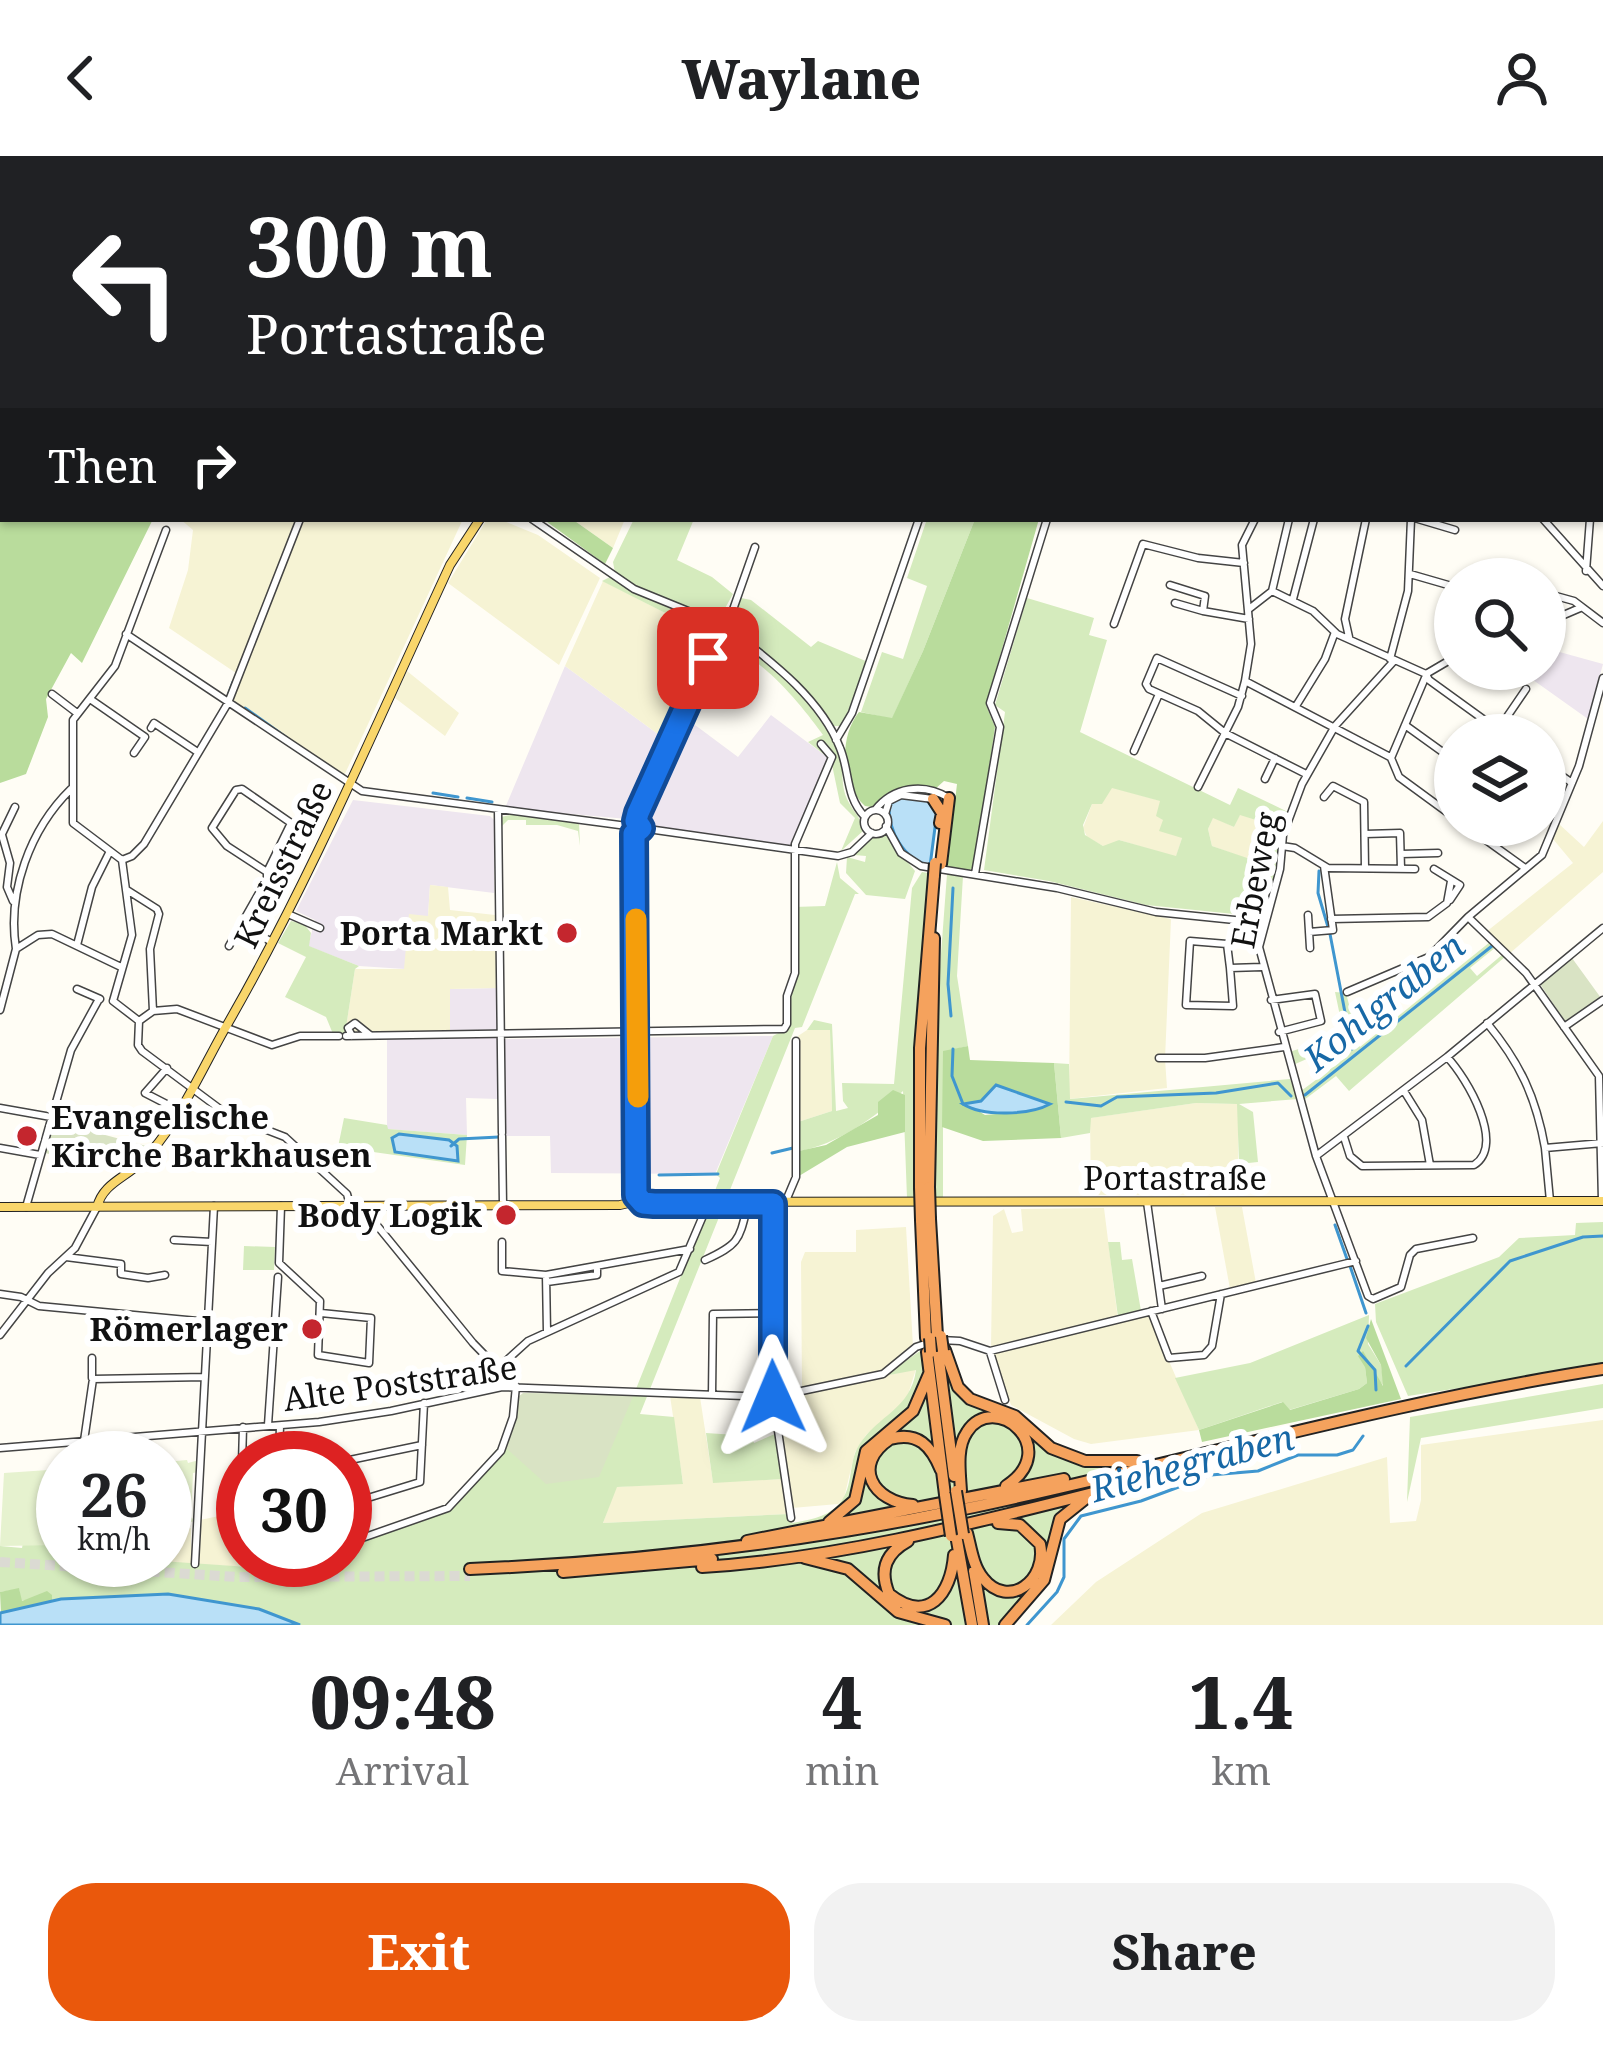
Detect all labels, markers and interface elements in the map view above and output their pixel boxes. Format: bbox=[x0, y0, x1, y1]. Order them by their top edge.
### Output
text: Waylane bbox=[682, 41, 921, 115]
icon: back bbox=[48, 45, 114, 111]
icon: person bbox=[1489, 45, 1555, 111]
text: 300 m bbox=[246, 187, 493, 302]
icon: left bbox=[48, 204, 204, 360]
text: Portastraße bbox=[246, 296, 547, 370]
icon: right bbox=[181, 432, 247, 498]
text: Then bbox=[48, 435, 157, 496]
map controls bbox=[1434, 558, 1566, 846]
button: search bbox=[1434, 558, 1566, 690]
pin bbox=[657, 607, 759, 709]
icon: arrive bbox=[675, 625, 741, 691]
button: layers bbox=[1434, 714, 1566, 846]
street label: Kreisstraße bbox=[223, 773, 342, 955]
street label: Erbeweg bbox=[1219, 808, 1290, 952]
place label: Porta Markt bbox=[340, 910, 543, 955]
marker: Porta Markt bbox=[554, 920, 580, 946]
water label: Kohlgraben bbox=[1292, 921, 1475, 1082]
place label: Evangelische Kirche Barkhausen bbox=[51, 1094, 372, 1177]
marker: Evangelische Kirche Barkhausen bbox=[14, 1123, 40, 1149]
street label: Portastraße bbox=[1083, 1155, 1267, 1200]
place label: Body Logik bbox=[297, 1192, 482, 1237]
marker: Body Logik bbox=[493, 1202, 519, 1228]
place label: Römerlager bbox=[90, 1306, 288, 1351]
marker: Römerlager bbox=[299, 1316, 325, 1342]
position arrow bbox=[710, 1334, 836, 1460]
street label: Alte Poststraße bbox=[280, 1344, 520, 1421]
water label: Riehegraben bbox=[1084, 1412, 1299, 1513]
speed limit sign: 30 bbox=[216, 1431, 372, 1587]
text: 26 bbox=[80, 1453, 148, 1535]
text: km/h bbox=[77, 1518, 151, 1559]
text: 09:48 bbox=[310, 1652, 495, 1750]
text: 4 bbox=[822, 1652, 863, 1750]
text: 1.4 bbox=[1189, 1652, 1293, 1750]
text: Arrival bbox=[336, 1743, 469, 1796]
text: min bbox=[805, 1743, 880, 1796]
text: km bbox=[1211, 1743, 1271, 1796]
button: Exit bbox=[48, 1883, 790, 2021]
button: Share bbox=[814, 1883, 1555, 2021]

